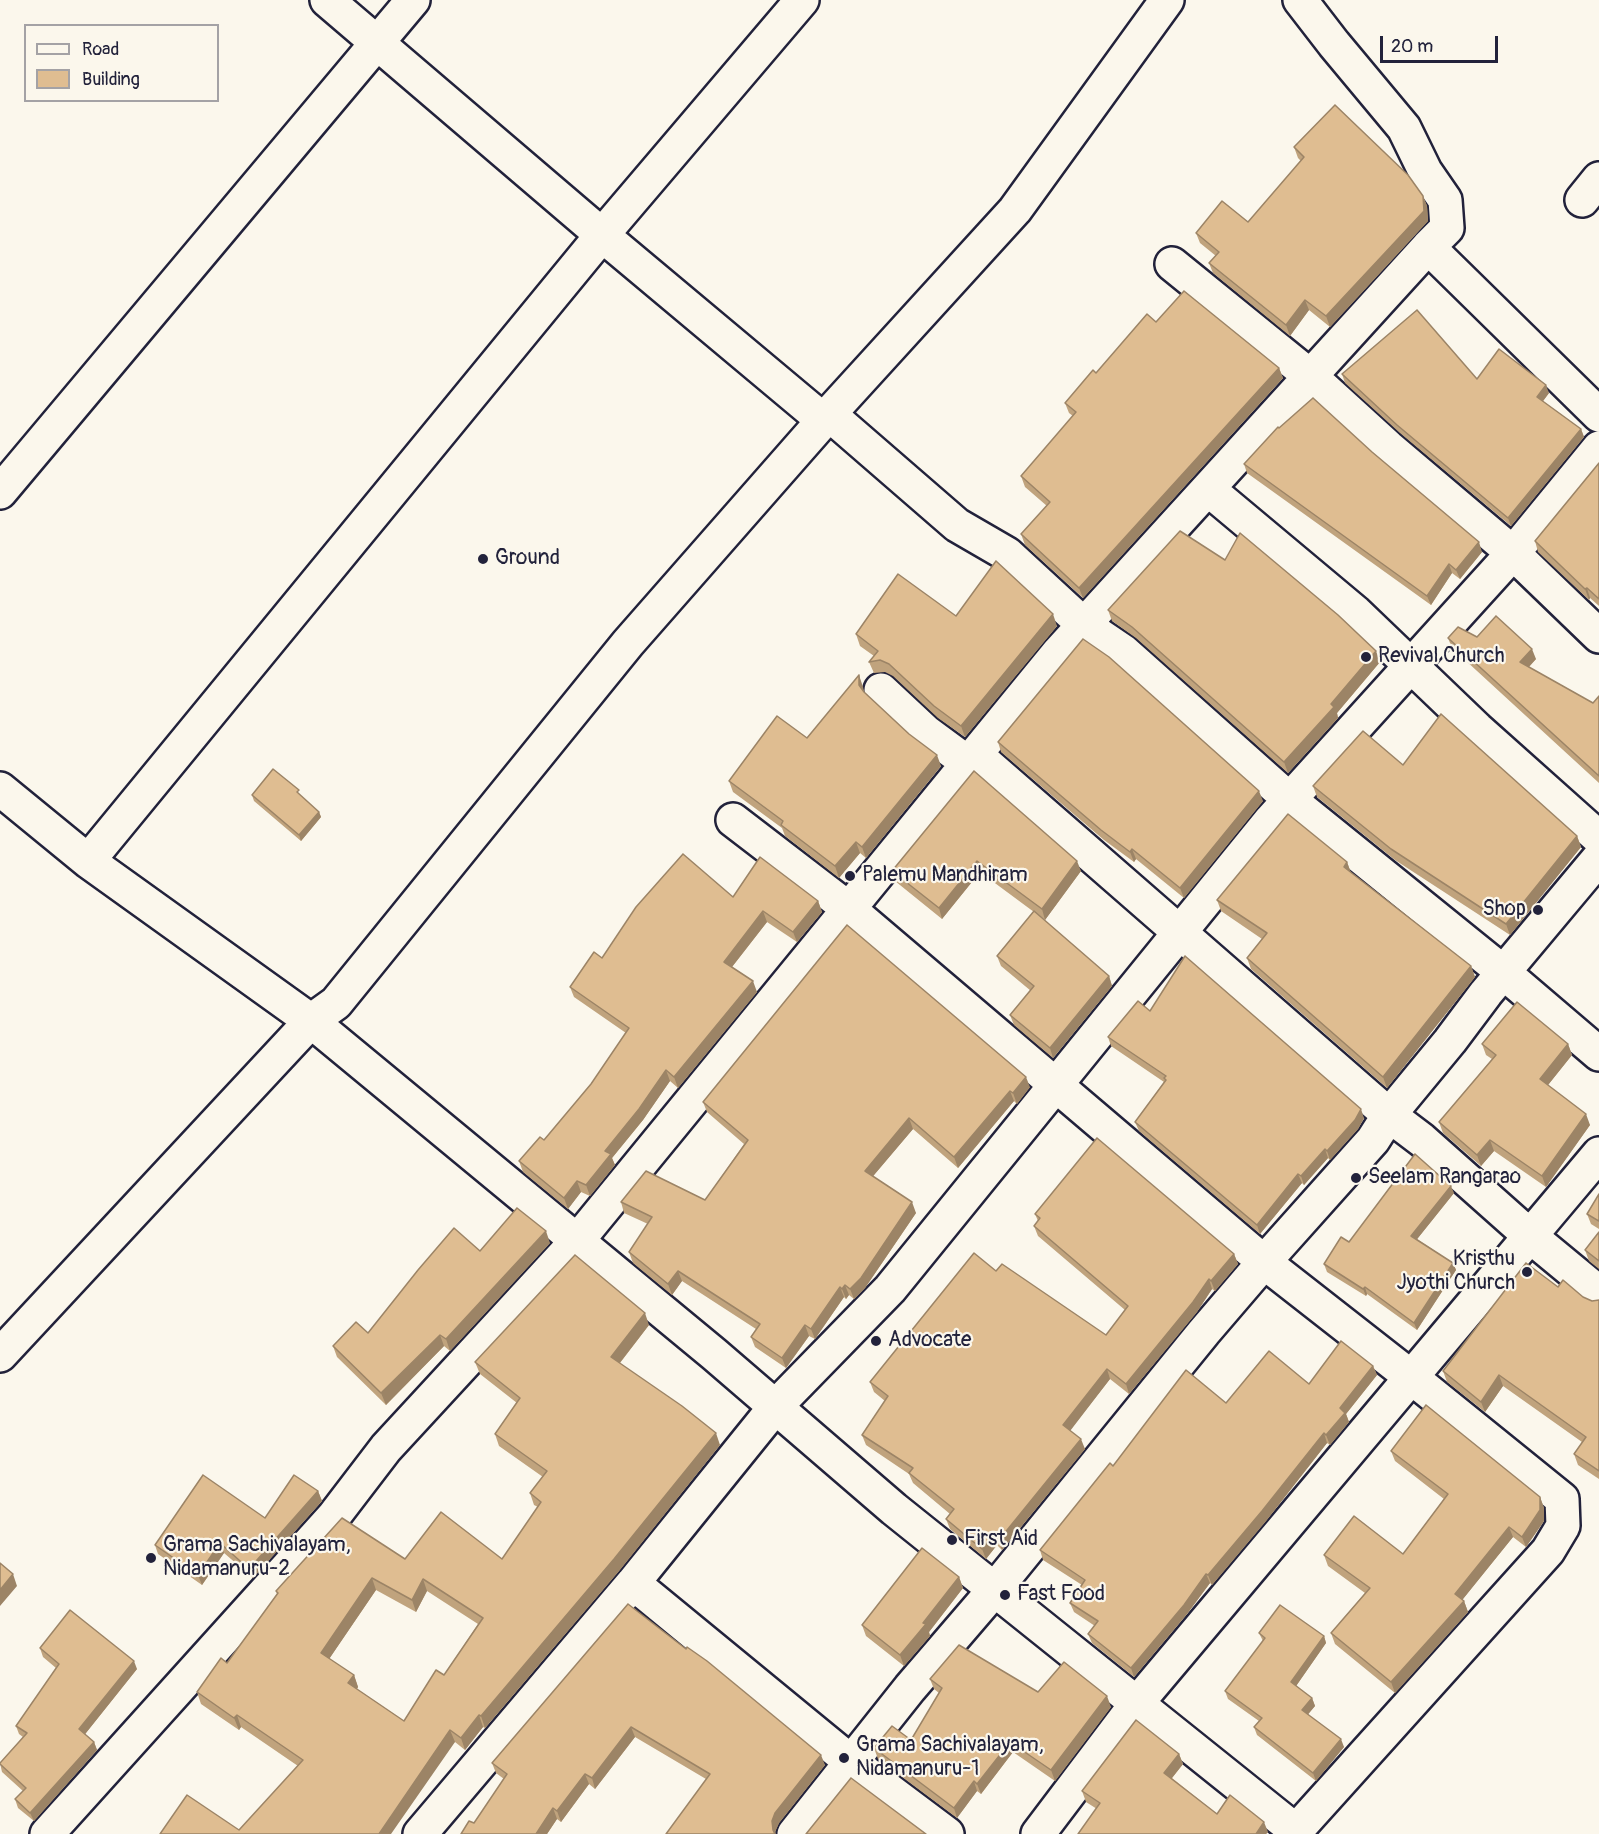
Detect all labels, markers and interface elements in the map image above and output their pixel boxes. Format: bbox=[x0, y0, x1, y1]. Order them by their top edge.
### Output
legend bbox=[24, 24, 219, 102]
scale bar bbox=[1383, 24, 1502, 62]
text: 20 m bbox=[1391, 35, 1433, 58]
text: Road bbox=[82, 38, 119, 61]
text: Building bbox=[82, 68, 140, 91]
place label: Ground bbox=[495, 546, 560, 572]
marker: Ground bbox=[476, 552, 490, 566]
place label: Revival Church bbox=[1378, 644, 1504, 670]
marker: Revival Church bbox=[1359, 650, 1373, 664]
place label: Palemu Mandhiram bbox=[862, 863, 1028, 889]
marker: Palemu Mandhiram bbox=[843, 869, 857, 883]
place label: Shop bbox=[1483, 897, 1526, 923]
marker: Shop bbox=[1531, 903, 1545, 917]
place label: Seelam Rangarao bbox=[1368, 1165, 1521, 1191]
marker: Seelam Rangarao bbox=[1349, 1171, 1363, 1185]
place label: Kristhu Jyothi Church bbox=[1396, 1247, 1515, 1297]
marker: Kristhu Jyothi Church bbox=[1520, 1265, 1534, 1279]
place label: Advocate bbox=[888, 1328, 971, 1354]
marker: Advocate bbox=[869, 1334, 883, 1348]
place label: First Aid bbox=[964, 1527, 1038, 1553]
place label: Grama Sachivalayam, Nidamanuru-2 bbox=[163, 1533, 351, 1583]
marker: First Aid bbox=[945, 1533, 959, 1547]
marker: Grama Sachivalayam, Nidamanuru-2 bbox=[144, 1551, 158, 1565]
place label: Fast Food bbox=[1017, 1582, 1105, 1608]
marker: Fast Food bbox=[998, 1588, 1012, 1602]
place label: Grama Sachivalayam, Nidamanuru-1 bbox=[856, 1733, 1044, 1783]
marker: Grama Sachivalayam, Nidamanuru-1 bbox=[837, 1751, 851, 1765]

